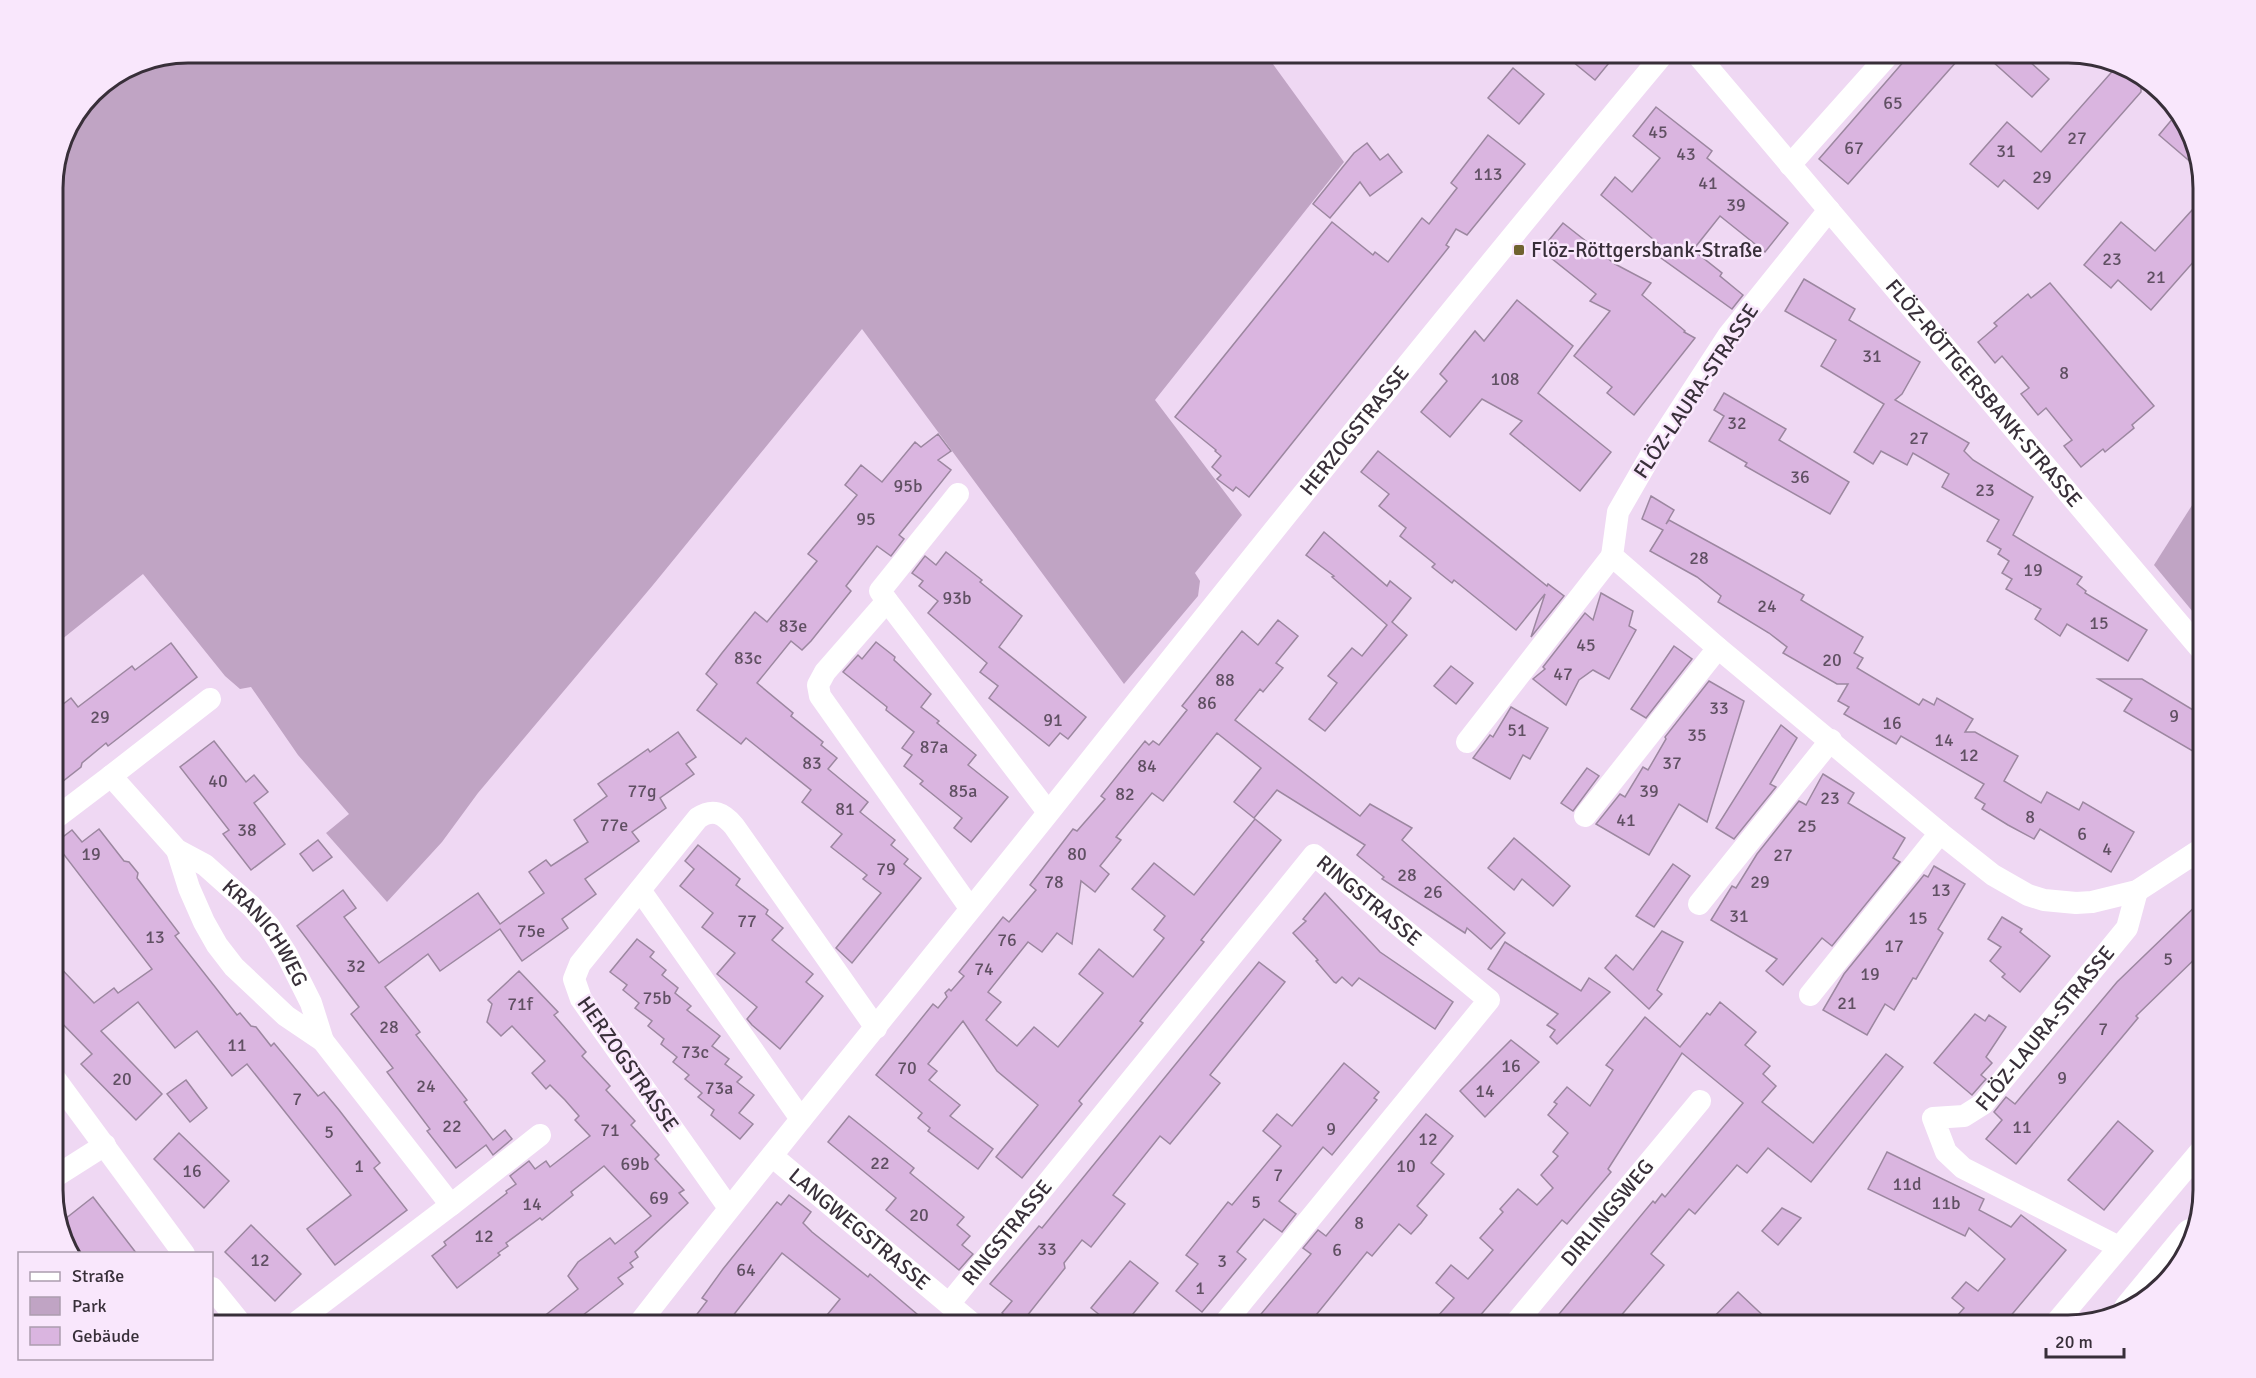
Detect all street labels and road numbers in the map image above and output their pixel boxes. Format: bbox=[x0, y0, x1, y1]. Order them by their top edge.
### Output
street label: FLÖZ-RÖTTGERSBANK-STRASSE bbox=[1880, 274, 2088, 513]
street label: FLÖZ-LAURA-STRASSE bbox=[1628, 299, 1764, 483]
street label: HERZOGSTRASSE bbox=[1294, 360, 1415, 501]
street label: RINGSTRASSE bbox=[1311, 849, 1427, 952]
street label: KRANICHWEG bbox=[217, 874, 313, 991]
street label: FLÖZ-LAURA-STRASSE bbox=[1970, 941, 2120, 1116]
street label: HERZOGSTRASSE bbox=[572, 991, 684, 1137]
street label: DIRLINGSWEG bbox=[1555, 1154, 1659, 1272]
street label: LANGWEGSTRASSE bbox=[783, 1162, 936, 1296]
street label: RINGSTRASSE bbox=[956, 1174, 1058, 1291]

